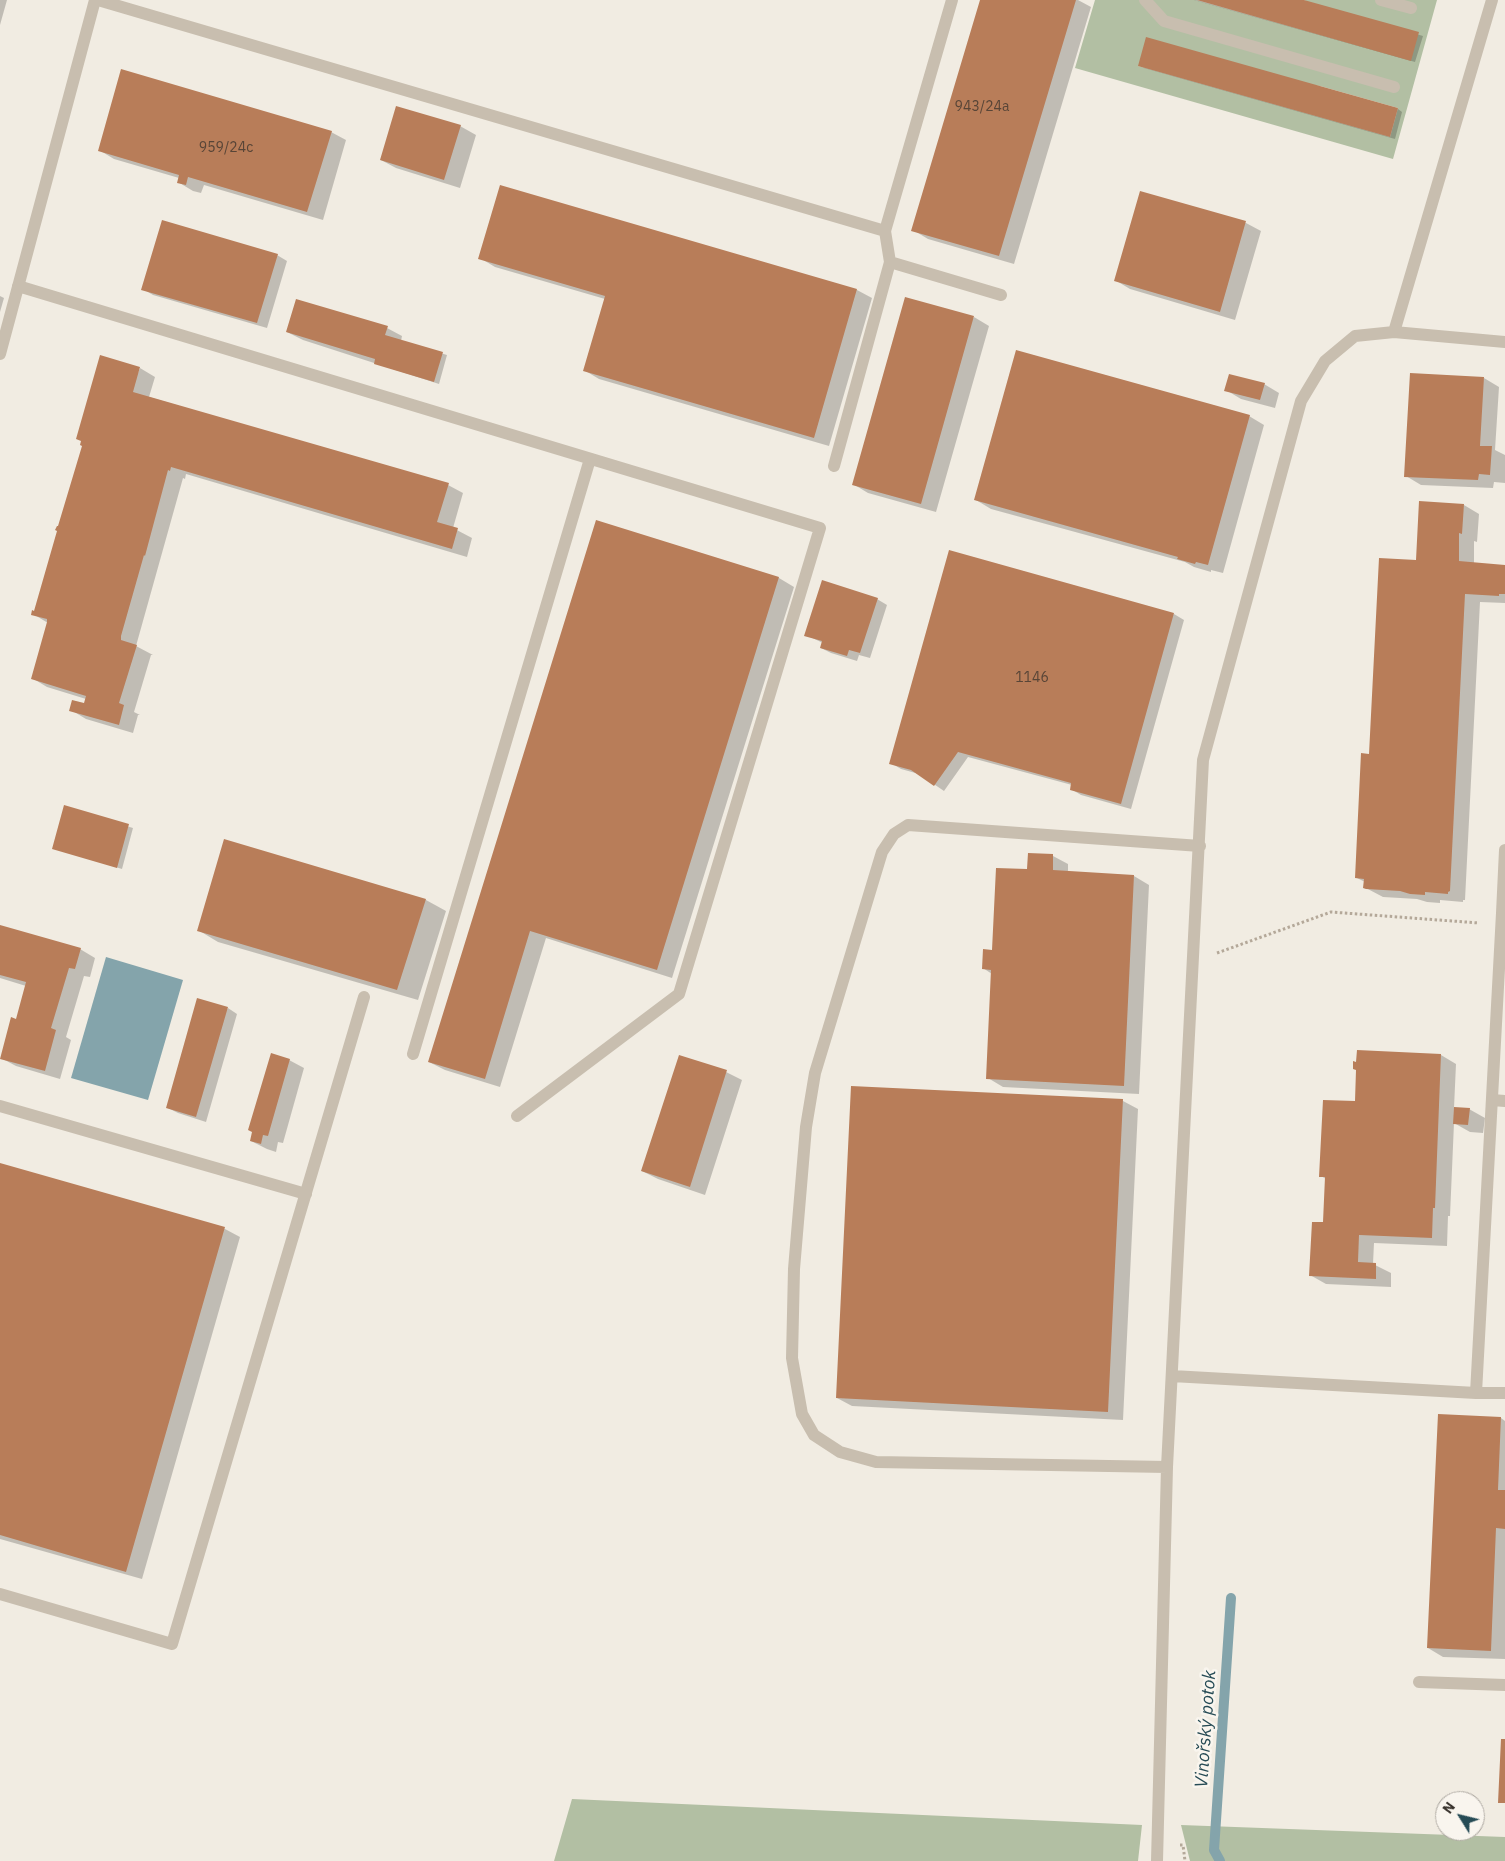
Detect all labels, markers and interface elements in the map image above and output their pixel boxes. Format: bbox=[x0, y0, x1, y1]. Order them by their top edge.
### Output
house number: 943/24a bbox=[955, 99, 1009, 115]
house number: 959/24c bbox=[199, 140, 253, 156]
house number: 1146 bbox=[1015, 670, 1049, 686]
water label: Vinořský potok bbox=[1191, 1669, 1221, 1789]
north arrow bbox=[1435, 1791, 1485, 1841]
text: N bbox=[1438, 1798, 1459, 1817]

